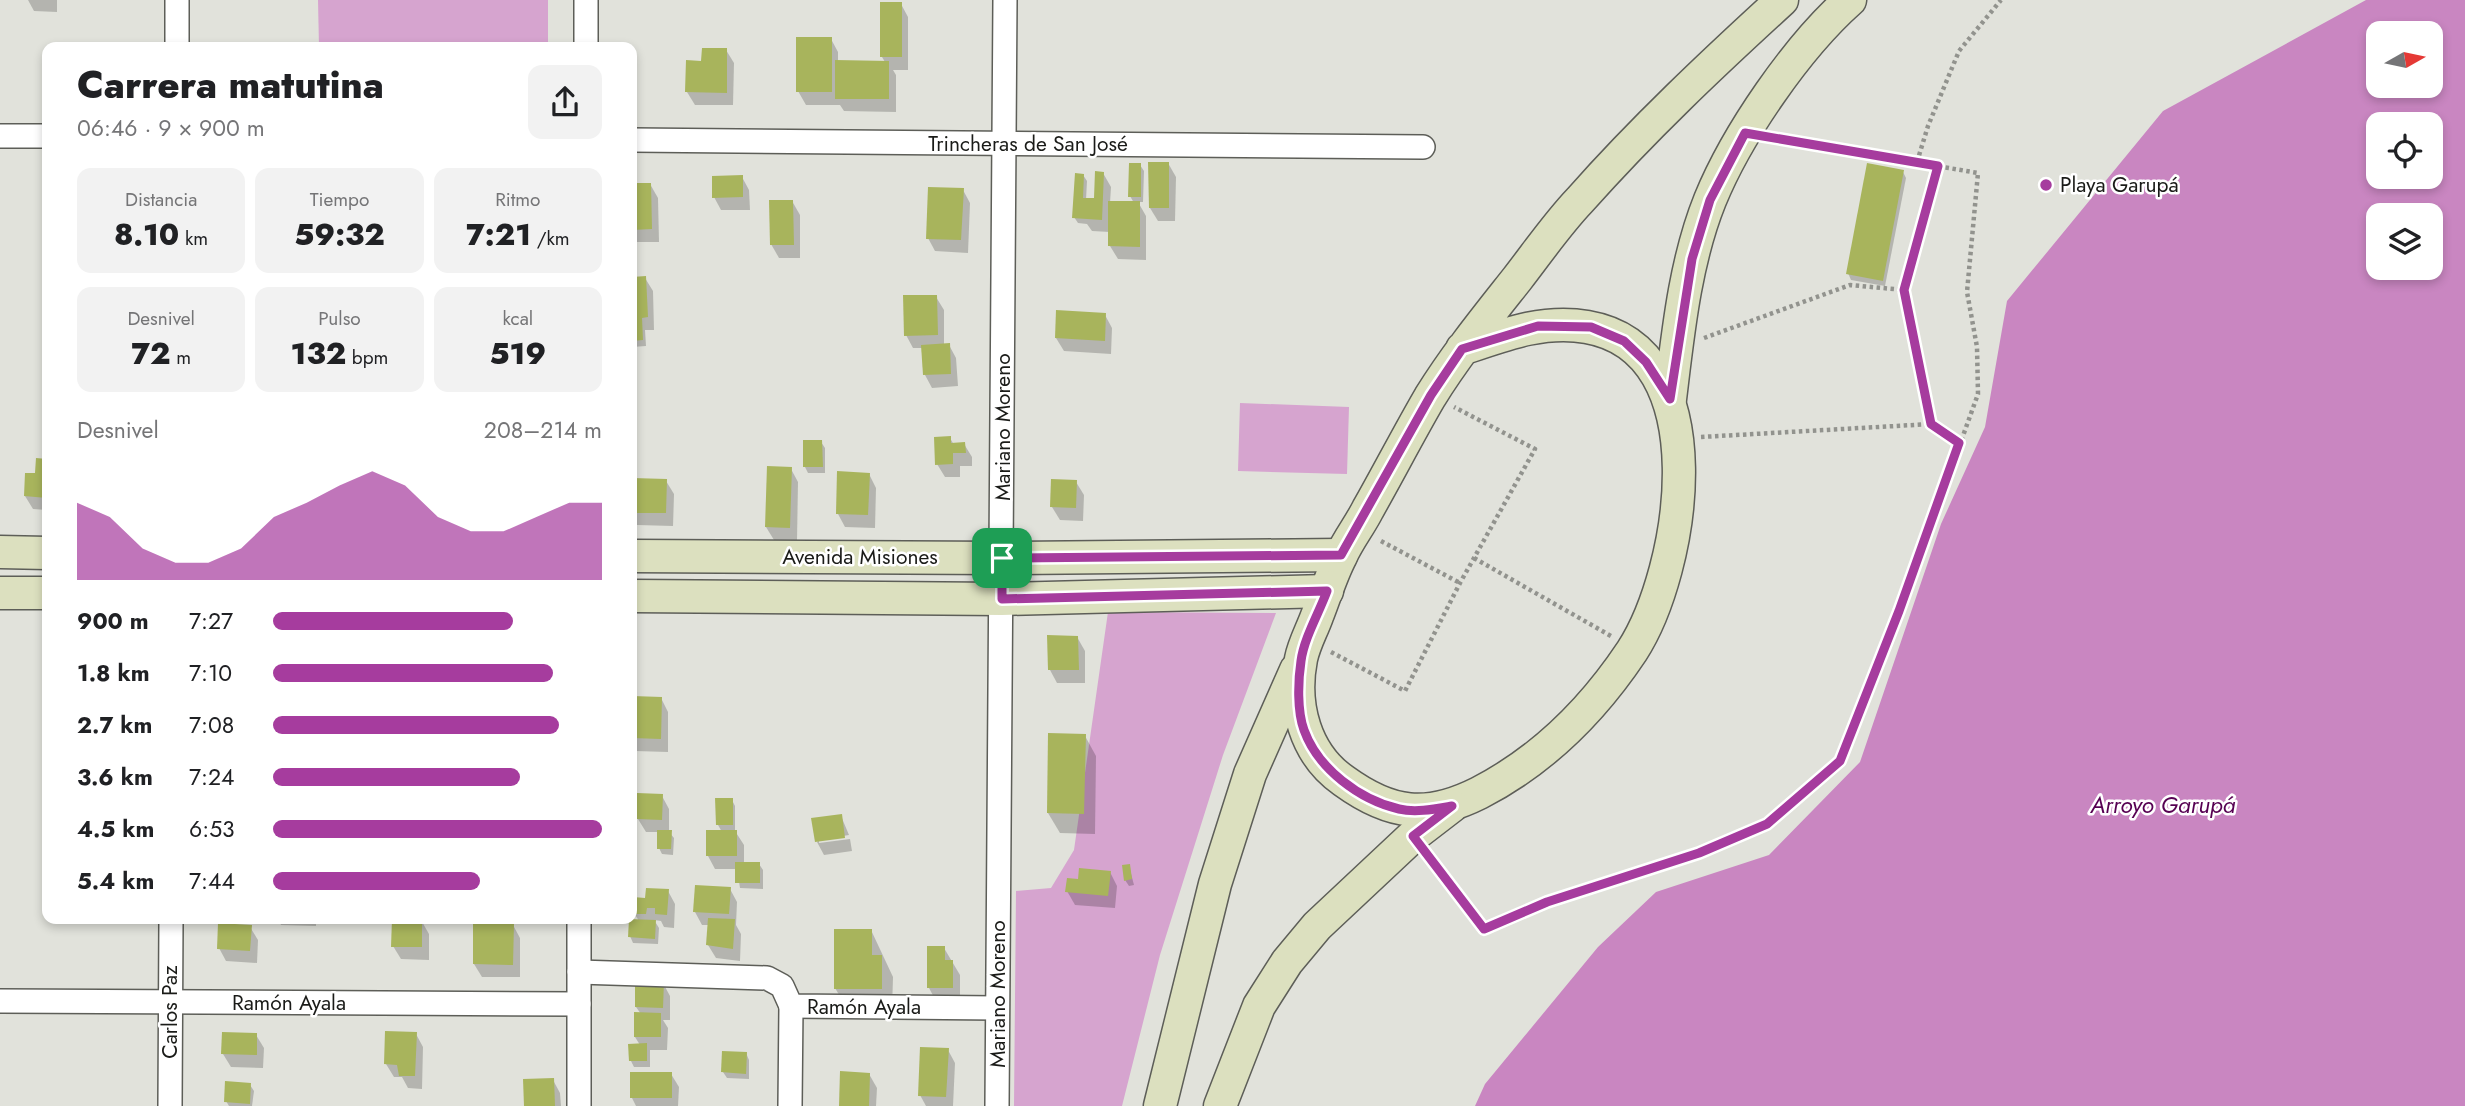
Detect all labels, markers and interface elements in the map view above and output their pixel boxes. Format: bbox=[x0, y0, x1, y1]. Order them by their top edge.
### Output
north arrow bbox=[2366, 21, 2443, 98]
map controls bbox=[2366, 21, 2443, 280]
text: Carrera matutina bbox=[77, 57, 384, 112]
button: share bbox=[528, 65, 602, 139]
text: 06:46 · 9 × 900 m bbox=[77, 111, 265, 145]
button: locate bbox=[2366, 112, 2443, 189]
street label: Trincheras de San José bbox=[928, 129, 1128, 159]
place label: Playa Garupá bbox=[2060, 170, 2179, 200]
marker: Playa Garupá bbox=[2038, 177, 2054, 193]
text: Distancia bbox=[125, 186, 197, 213]
text: Tiempo bbox=[310, 186, 369, 213]
text: Ritmo bbox=[495, 186, 540, 213]
button: layers bbox=[2366, 203, 2443, 280]
text: 8.10 bbox=[114, 213, 179, 256]
text: 59:32 bbox=[294, 213, 385, 256]
text: 7:21 bbox=[466, 213, 531, 256]
text: km bbox=[179, 225, 208, 252]
text: /km bbox=[531, 225, 570, 252]
text: Desnivel bbox=[127, 305, 195, 332]
text: Pulso bbox=[318, 305, 361, 332]
text: kcal bbox=[502, 305, 533, 332]
text: 72 bbox=[131, 332, 171, 375]
text: 132 bbox=[291, 332, 346, 375]
text: 519 bbox=[489, 332, 546, 375]
text: m bbox=[171, 344, 191, 371]
text: bpm bbox=[346, 344, 388, 371]
street label: Mariano Moreno bbox=[988, 353, 1018, 501]
text: Desnivel bbox=[77, 413, 159, 447]
text: 208–214 m bbox=[484, 413, 602, 447]
pin bbox=[972, 528, 1032, 588]
icon: arrive bbox=[983, 539, 1021, 577]
street label: Avenida Misiones bbox=[782, 542, 938, 572]
text: 900 m bbox=[77, 604, 149, 638]
text: 7:27 bbox=[189, 604, 233, 638]
text: 1.8 km bbox=[77, 656, 150, 690]
text: 7:10 bbox=[189, 656, 232, 690]
text: 2.7 km bbox=[77, 708, 152, 742]
text: 7:08 bbox=[189, 708, 234, 742]
text: 3.6 km bbox=[77, 760, 153, 794]
text: 7:24 bbox=[189, 760, 234, 794]
water label: Arroyo Garupá bbox=[2090, 788, 2236, 822]
text: 4.5 km bbox=[77, 812, 154, 846]
text: 6:53 bbox=[189, 812, 235, 846]
text: 5.4 km bbox=[77, 864, 154, 898]
text: 7:44 bbox=[189, 864, 235, 898]
street label: Mariano Moreno bbox=[983, 920, 1013, 1068]
street label: Carlos Paz bbox=[155, 965, 185, 1059]
street label: Ramón Ayala bbox=[232, 988, 346, 1018]
street label: Ramón Ayala bbox=[807, 992, 921, 1022]

